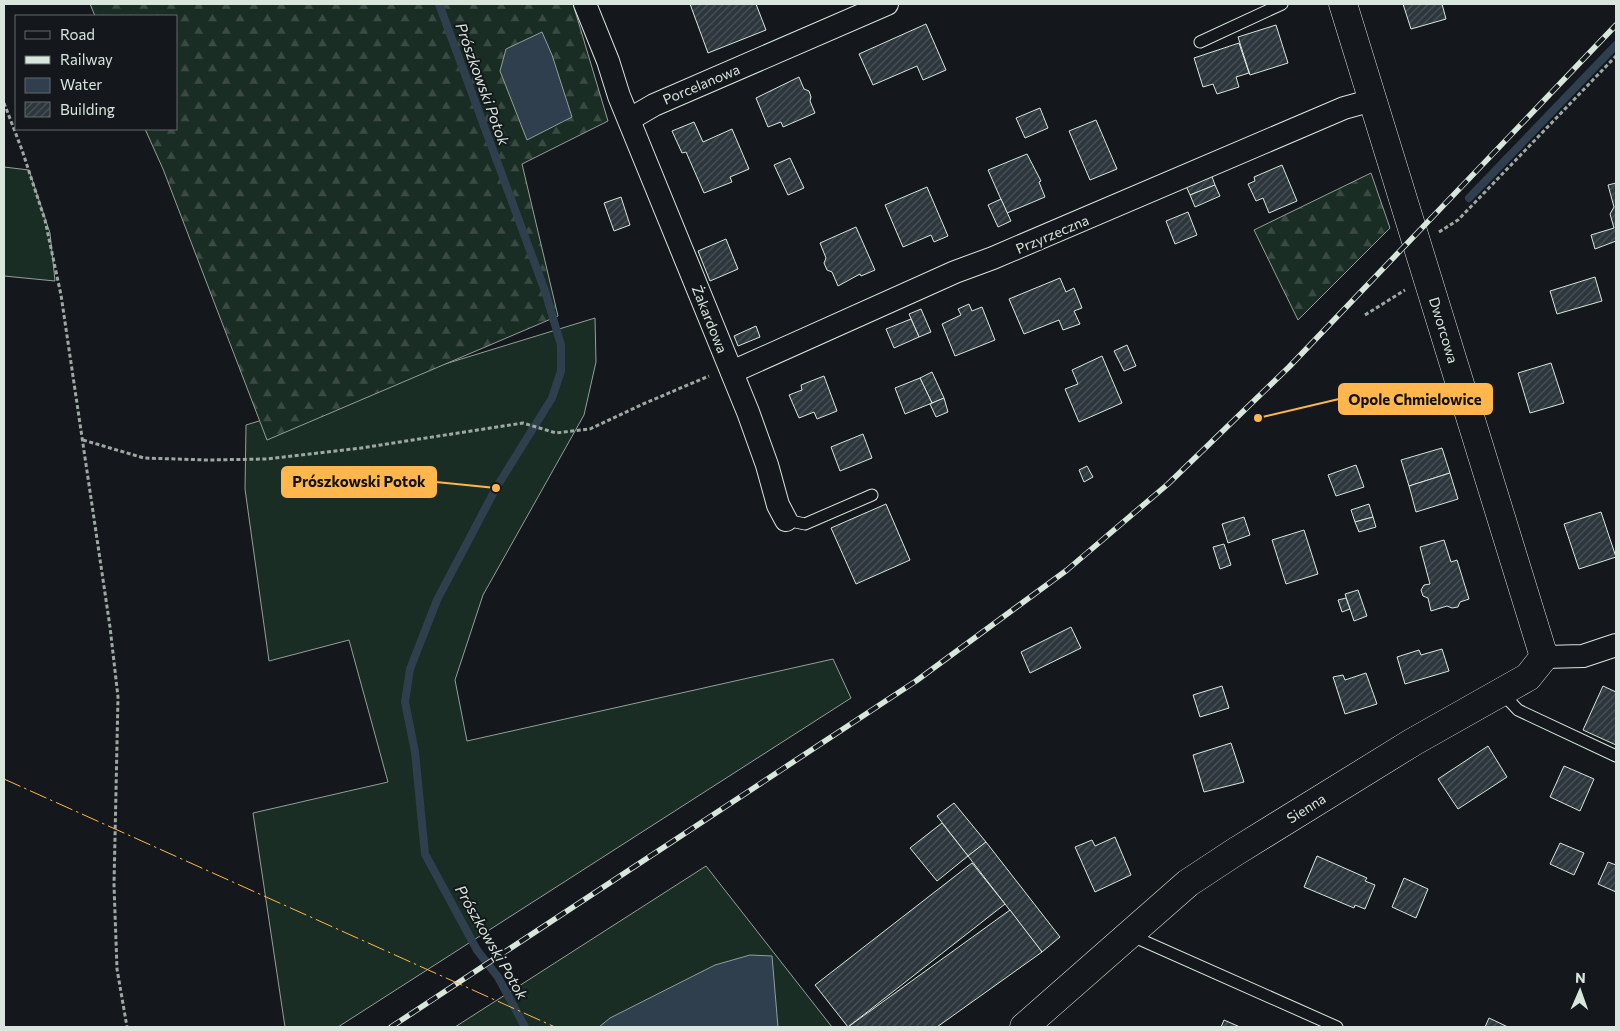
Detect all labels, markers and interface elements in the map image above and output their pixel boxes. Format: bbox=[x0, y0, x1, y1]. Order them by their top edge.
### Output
legend bbox=[15, 15, 178, 130]
water label: Prószkowski Potok bbox=[452, 20, 514, 149]
text: Road bbox=[60, 25, 95, 43]
text: Railway bbox=[60, 50, 113, 68]
street label: Porcelanowa bbox=[660, 60, 742, 108]
text: Water bbox=[60, 75, 102, 93]
text: Building bbox=[60, 100, 115, 118]
street label: Przyrzeczna bbox=[1013, 211, 1091, 257]
street label: Żakardowa bbox=[689, 283, 731, 355]
street label: Dworcowa bbox=[1426, 295, 1462, 365]
callout: Opole Chmielowice bbox=[1339, 384, 1492, 414]
text: Opole Chmielowice bbox=[1348, 390, 1482, 408]
callout: Prószkowski Potok bbox=[282, 467, 436, 497]
text: Prószkowski Potok bbox=[292, 472, 426, 490]
street label: Sienna bbox=[1283, 790, 1329, 826]
water label: Prószkowski Potok bbox=[452, 882, 533, 1003]
north arrow bbox=[1555, 966, 1605, 1016]
text: N bbox=[1575, 969, 1586, 986]

